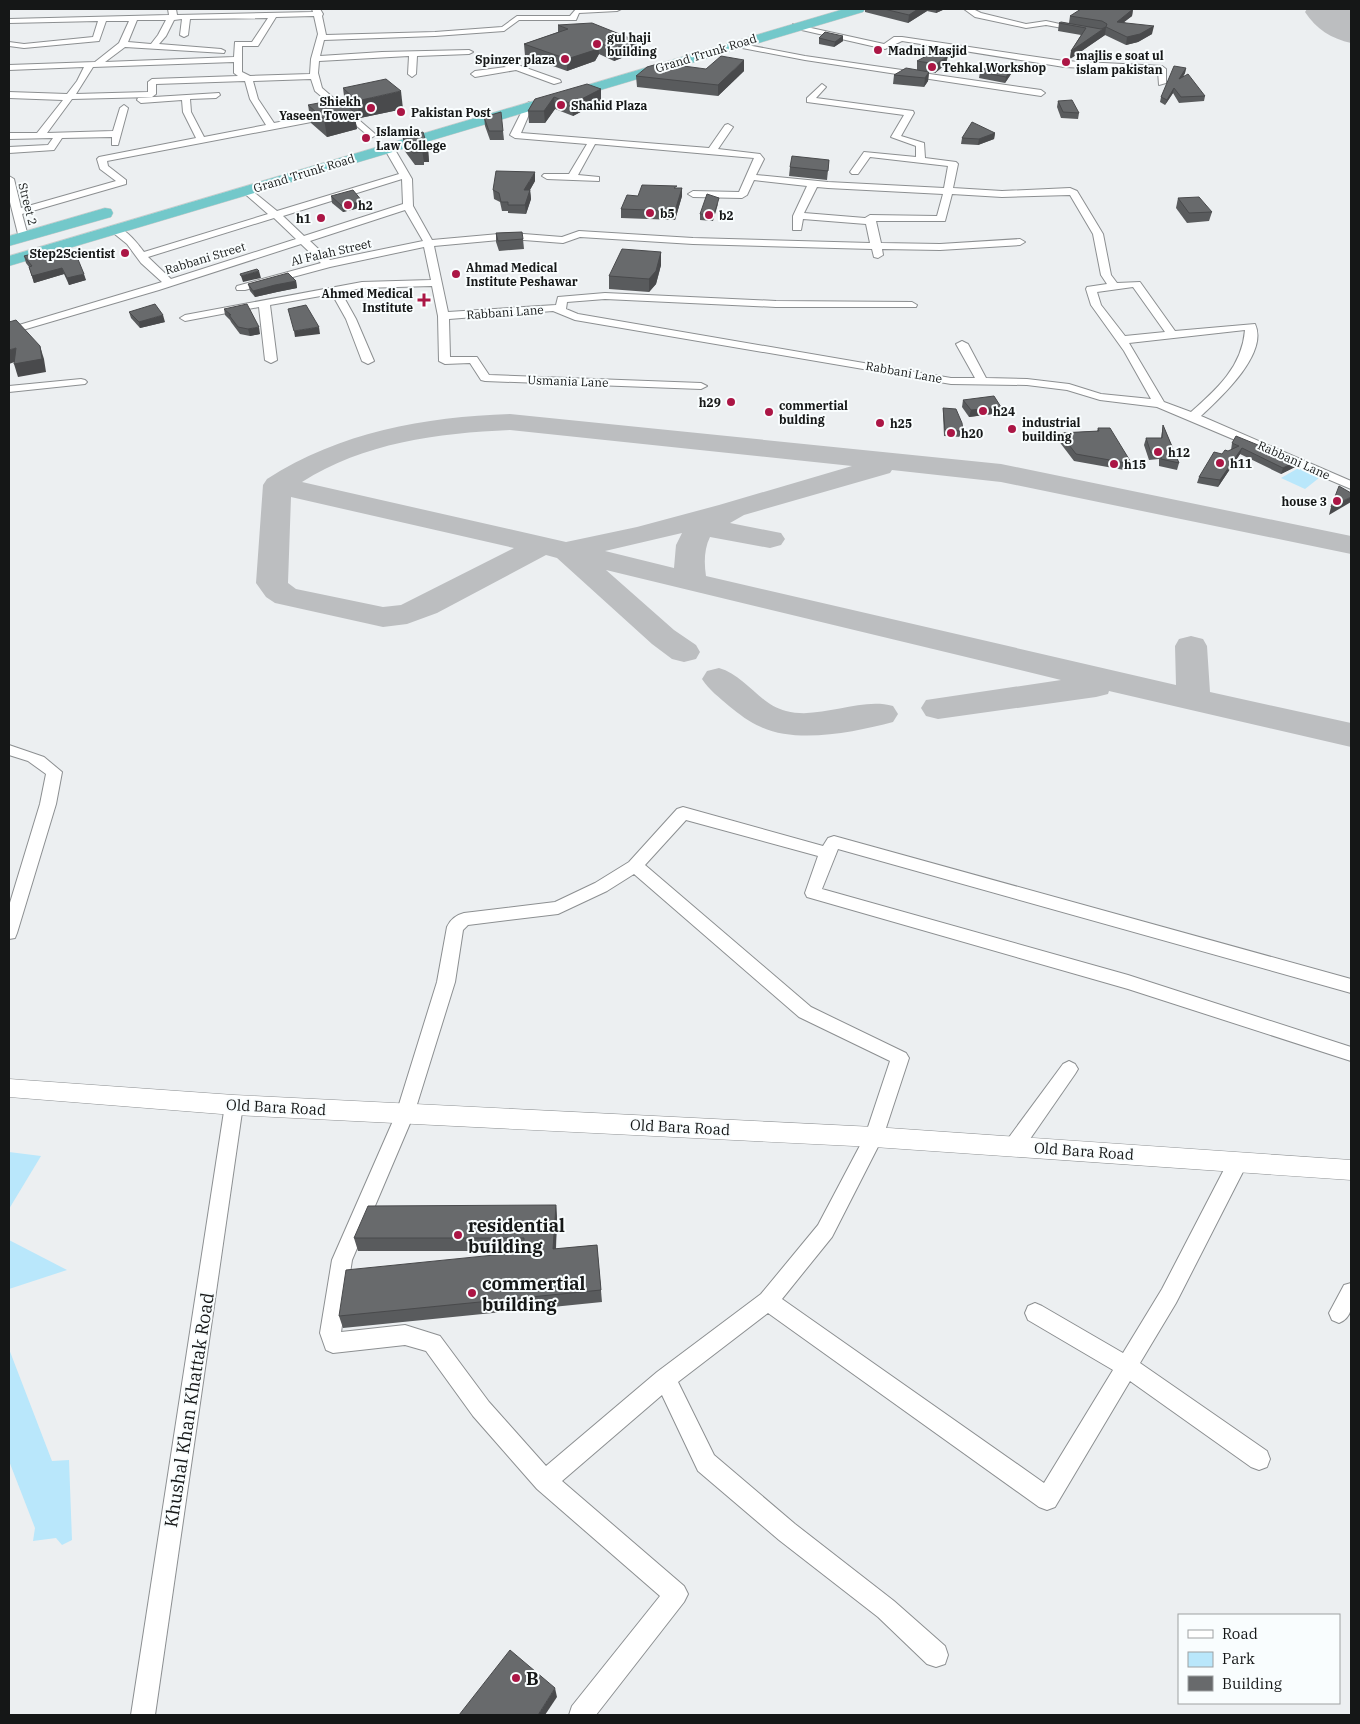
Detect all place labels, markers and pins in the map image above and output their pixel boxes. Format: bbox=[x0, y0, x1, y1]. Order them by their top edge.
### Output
place label: gul haji building bbox=[607, 30, 657, 59]
marker: gul haji building bbox=[591, 38, 603, 50]
place label: Madni Masjid bbox=[888, 43, 968, 58]
marker: Madni Masjid bbox=[872, 44, 884, 56]
place label: majlis e soat ul islam pakistan bbox=[1076, 48, 1164, 77]
place label: Spinzer plaza bbox=[475, 52, 555, 67]
marker: Spinzer plaza bbox=[559, 53, 571, 65]
marker: majlis e soat ul islam pakistan bbox=[1060, 56, 1072, 68]
place label: Tehkal Workshop bbox=[942, 60, 1047, 75]
marker: Tehkal Workshop bbox=[926, 61, 938, 73]
place label: Shiekh Yaseen Tower bbox=[279, 94, 361, 123]
place label: Shahid Plaza bbox=[571, 98, 648, 113]
marker: Shahid Plaza bbox=[555, 99, 567, 111]
marker: Shiekh Yaseen Tower bbox=[365, 102, 377, 114]
place label: Pakistan Post bbox=[411, 105, 491, 120]
marker: Pakistan Post bbox=[395, 106, 407, 118]
place label: Islamia Law College bbox=[376, 124, 447, 153]
marker: Islamia Law College bbox=[360, 132, 372, 144]
place label: h2 bbox=[358, 198, 373, 213]
marker: h2 bbox=[342, 199, 354, 211]
place label: b5 bbox=[660, 206, 675, 221]
marker: b5 bbox=[644, 207, 656, 219]
place label: b2 bbox=[719, 208, 734, 223]
marker: b2 bbox=[703, 209, 715, 221]
place label: h1 bbox=[296, 211, 311, 226]
marker: h1 bbox=[315, 212, 327, 224]
place label: Step2Scientist bbox=[30, 246, 116, 261]
marker: Step2Scientist bbox=[119, 247, 131, 259]
place label: Ahmad Medical Institute Peshawar bbox=[466, 260, 578, 289]
marker: Ahmad Medical Institute Peshawar bbox=[450, 268, 462, 280]
place label: Ahmed Medical Institute bbox=[322, 286, 413, 315]
marker: Ahmed Medical Institute bbox=[417, 293, 431, 307]
place label: h29 bbox=[699, 395, 721, 410]
marker: h29 bbox=[725, 396, 737, 408]
place label: commertial bulding bbox=[779, 398, 848, 427]
place label: h24 bbox=[993, 404, 1015, 419]
marker: h24 bbox=[977, 405, 989, 417]
marker: commertial bulding bbox=[763, 406, 775, 418]
place label: industrial building bbox=[1022, 415, 1081, 444]
place label: h25 bbox=[890, 416, 912, 431]
marker: h25 bbox=[874, 417, 886, 429]
marker: industrial building bbox=[1006, 423, 1018, 435]
place label: h20 bbox=[961, 426, 983, 441]
marker: h20 bbox=[945, 427, 957, 439]
place label: h12 bbox=[1168, 445, 1190, 460]
marker: h12 bbox=[1152, 446, 1164, 458]
place label: h11 bbox=[1230, 456, 1252, 471]
place label: h15 bbox=[1124, 457, 1146, 472]
marker: h11 bbox=[1214, 457, 1226, 469]
marker: h15 bbox=[1108, 458, 1120, 470]
place label: house 3 bbox=[1282, 494, 1327, 509]
marker: house 3 bbox=[1331, 495, 1343, 507]
place label: residential building bbox=[468, 1214, 565, 1258]
marker: residential building bbox=[452, 1229, 464, 1241]
place label: commertial building bbox=[482, 1272, 586, 1316]
marker: commertial building bbox=[466, 1287, 478, 1299]
place label: B bbox=[526, 1667, 539, 1690]
marker: B bbox=[510, 1672, 522, 1684]

